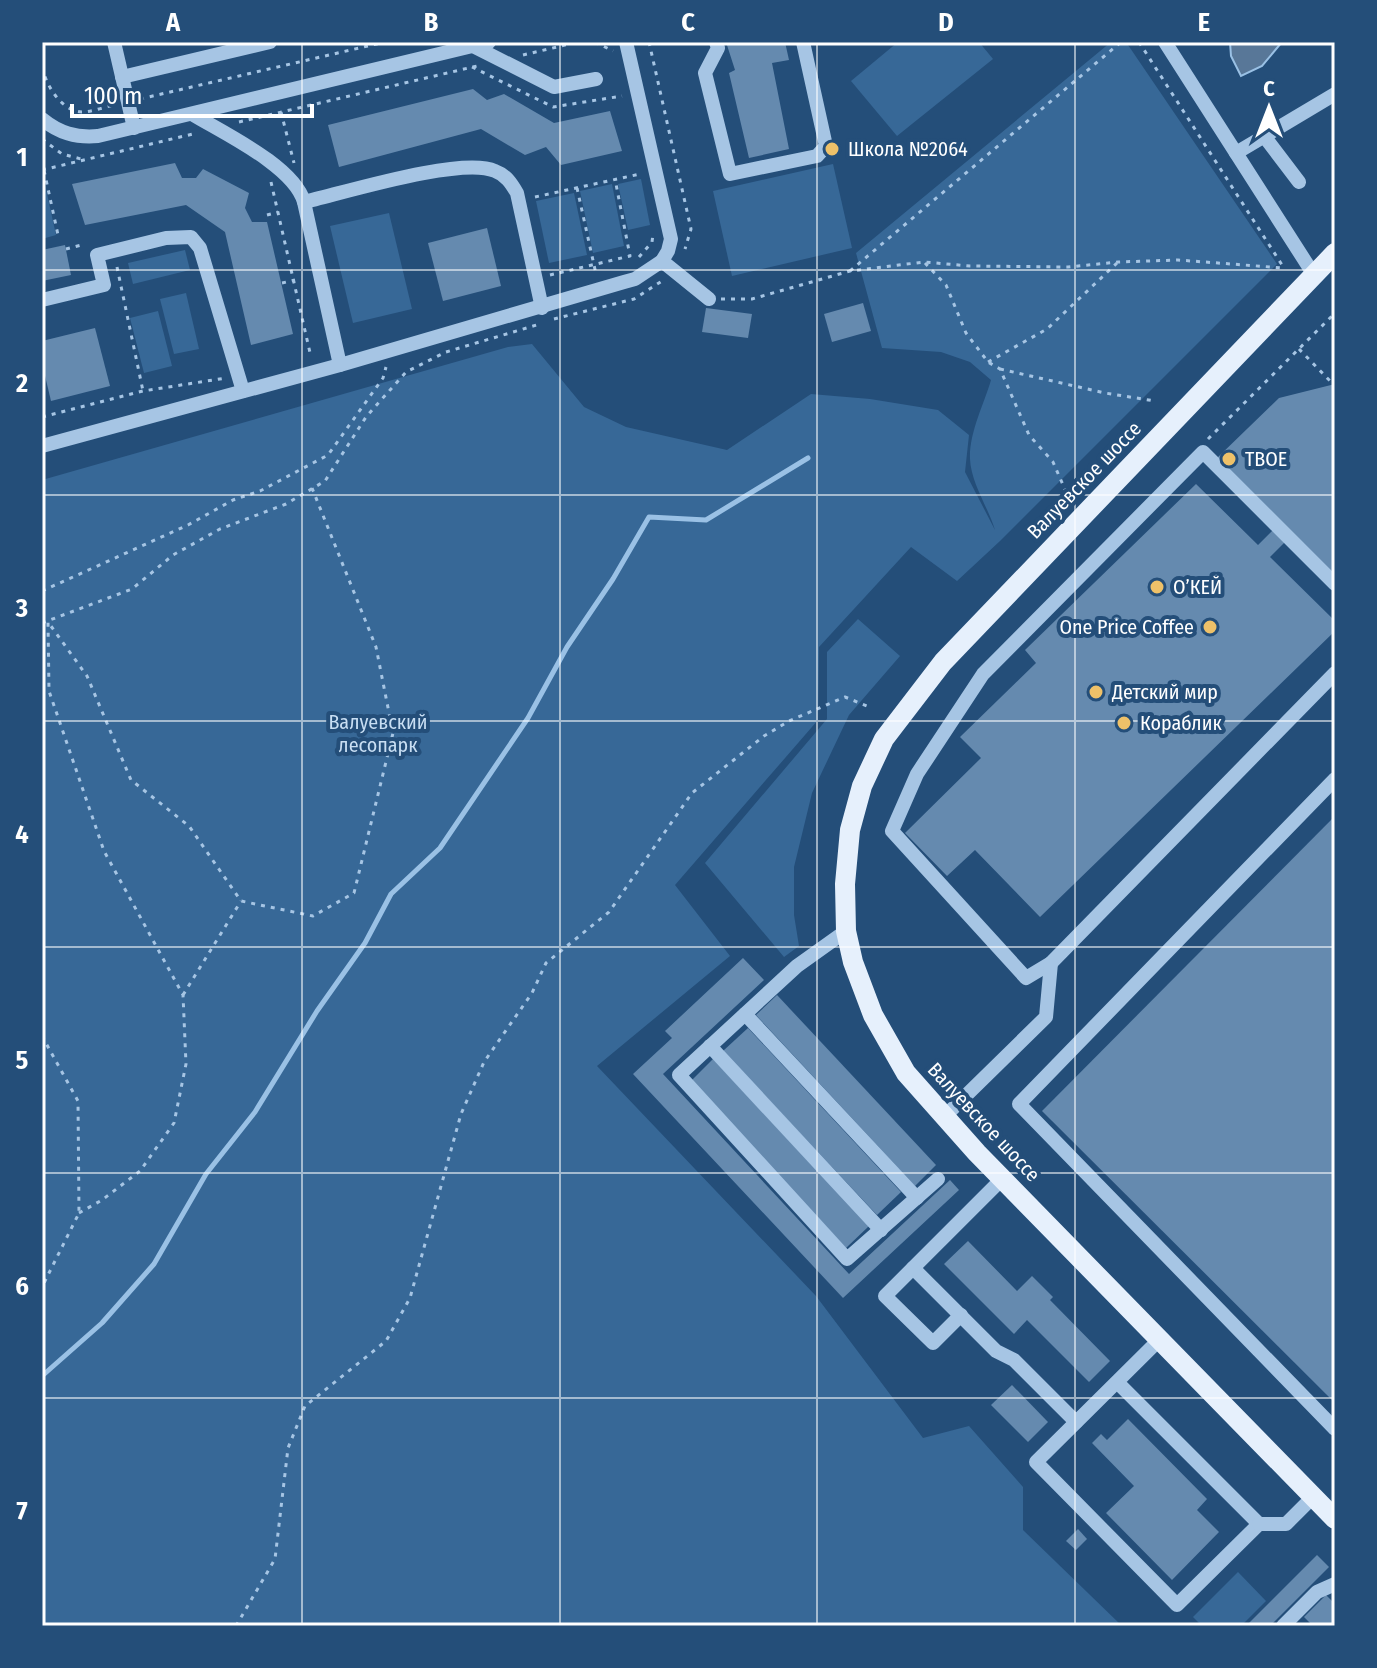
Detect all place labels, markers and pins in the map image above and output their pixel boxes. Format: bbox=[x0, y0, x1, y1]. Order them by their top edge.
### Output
place label: Школа №2064 bbox=[848, 137, 968, 161]
marker: Школа №2064 bbox=[823, 140, 841, 158]
place label: ТВОЕ bbox=[1245, 447, 1287, 471]
marker: ТВОЕ bbox=[1220, 450, 1238, 468]
place label: О’КЕЙ bbox=[1173, 575, 1222, 599]
marker: О’КЕЙ bbox=[1148, 578, 1166, 596]
place label: One Price Coffee bbox=[1059, 615, 1194, 639]
marker: One Price Coffee bbox=[1201, 618, 1219, 636]
place label: Детский мир bbox=[1111, 680, 1218, 704]
marker: Детский мир bbox=[1087, 683, 1105, 701]
place label: Кораблик bbox=[1140, 711, 1222, 735]
marker: Кораблик bbox=[1115, 714, 1133, 732]

